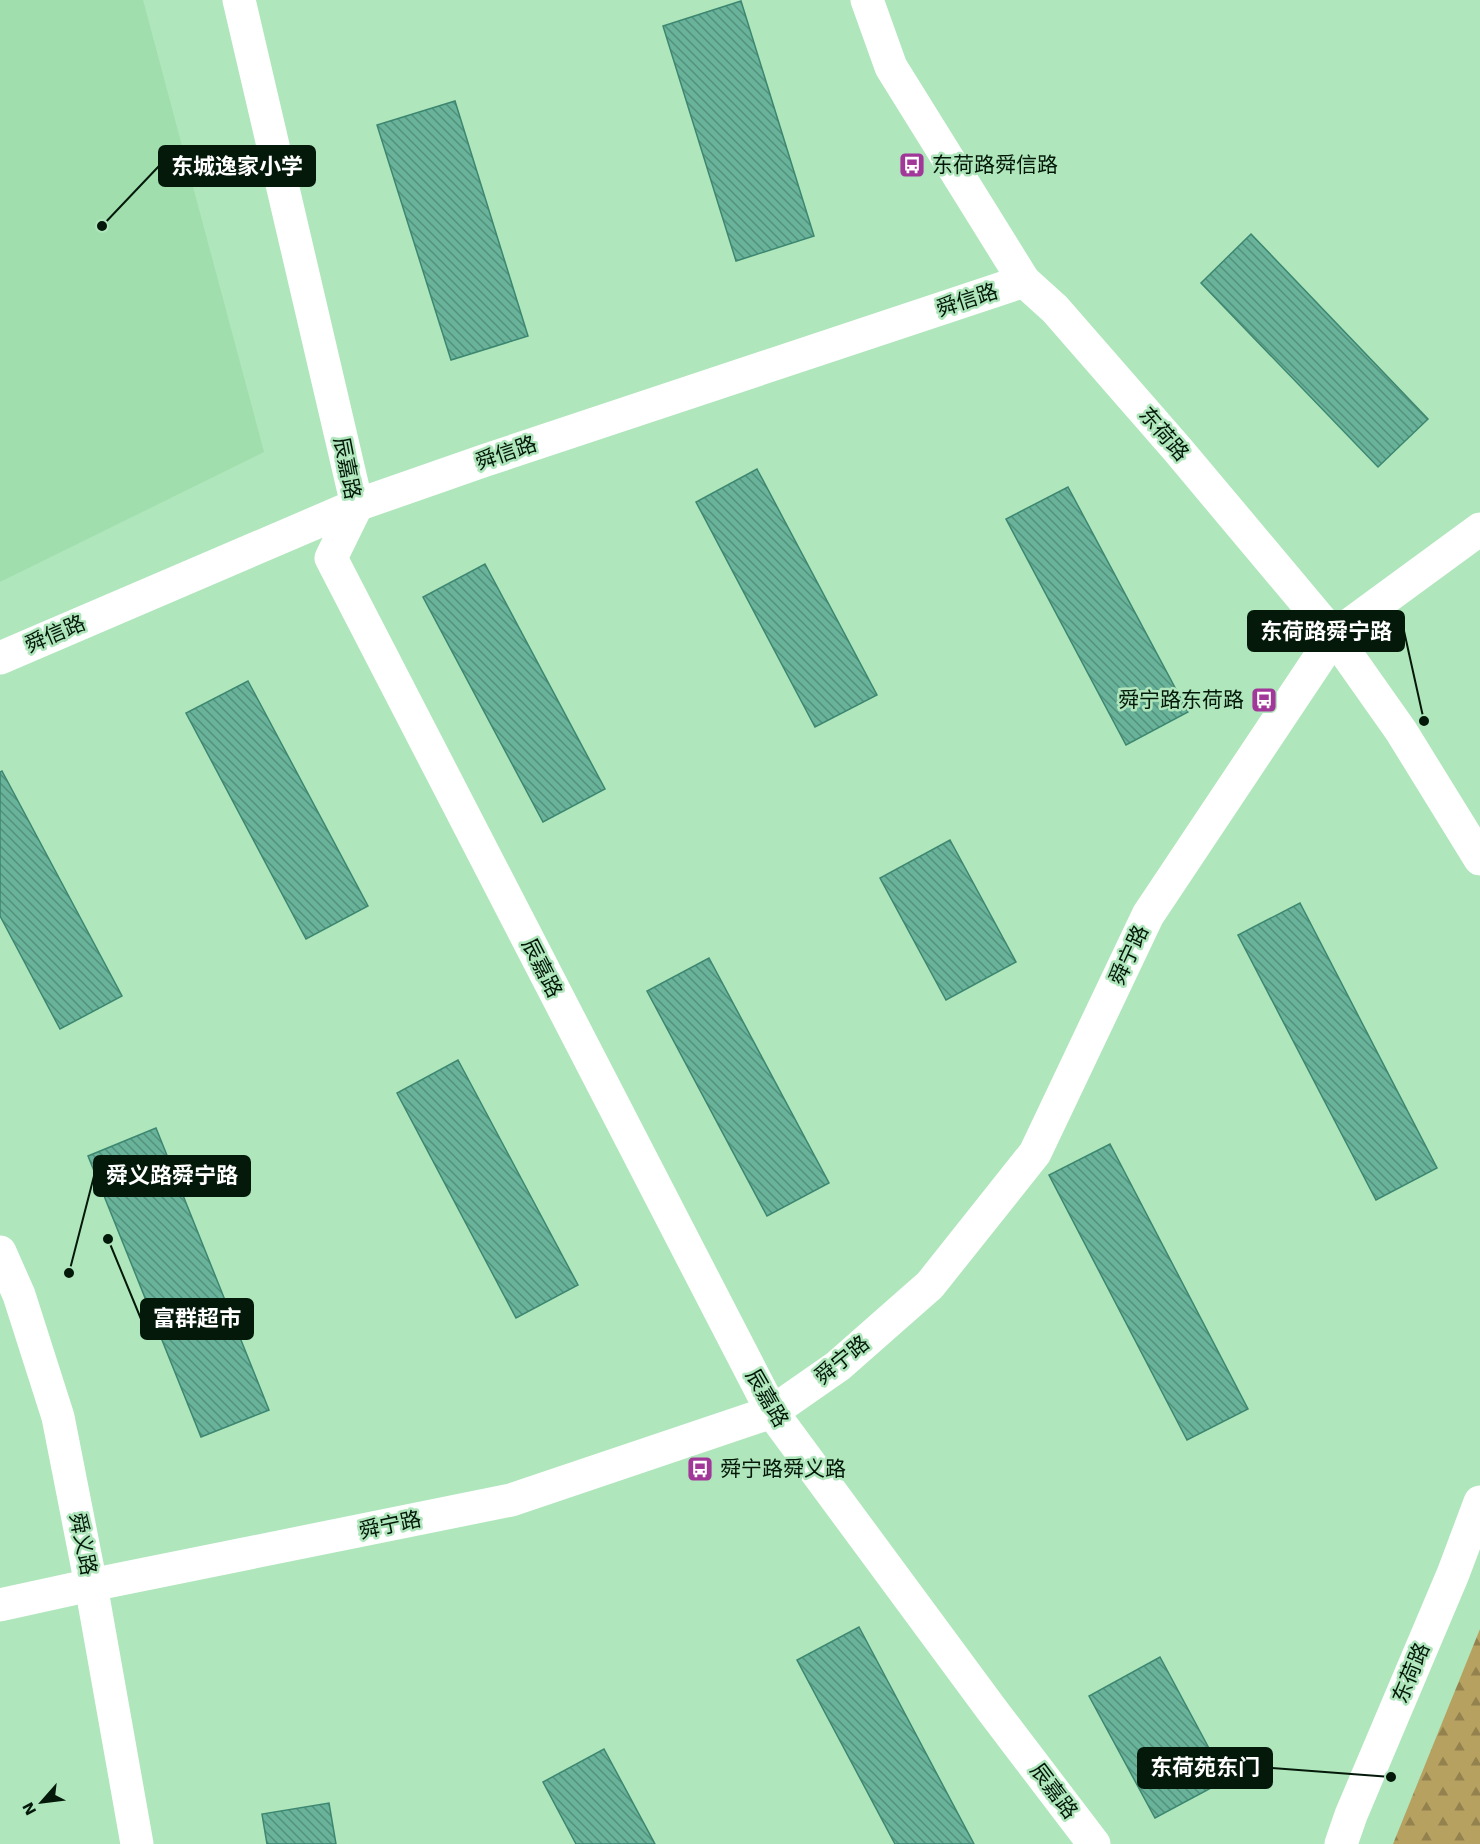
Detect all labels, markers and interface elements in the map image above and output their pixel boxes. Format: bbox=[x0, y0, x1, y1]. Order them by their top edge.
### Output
callout: 东城逸家小学 bbox=[159, 146, 315, 186]
bus stop icon: 东荷路舜信路 bbox=[897, 150, 927, 180]
place label: 东荷路舜信路 bbox=[932, 152, 1058, 177]
text: 东城逸家小学 bbox=[171, 154, 303, 179]
street label: 舜信路 bbox=[933, 278, 1001, 321]
street label: 东荷路 bbox=[1134, 402, 1194, 466]
street label: 舜信路 bbox=[472, 430, 540, 475]
street label: 辰嘉路 bbox=[329, 435, 366, 501]
street label: 舜信路 bbox=[21, 610, 89, 657]
callout: 东荷路舜宁路 bbox=[1248, 611, 1404, 651]
text: 东荷路舜宁路 bbox=[1260, 619, 1392, 644]
bus stop icon: 舜宁路东荷路 bbox=[1249, 685, 1279, 715]
place label: 舜宁路东荷路 bbox=[1118, 687, 1244, 712]
street label: 舜宁路 bbox=[1104, 921, 1153, 989]
street label: 辰嘉路 bbox=[517, 934, 568, 1002]
callout: 舜义路舜宁路 bbox=[94, 1156, 250, 1196]
text: 舜义路舜宁路 bbox=[106, 1163, 238, 1188]
callout: 富群超市 bbox=[141, 1299, 253, 1339]
text: 富群超市 bbox=[153, 1306, 241, 1331]
street label: 舜宁路 bbox=[809, 1330, 874, 1389]
street label: 辰嘉路 bbox=[741, 1364, 794, 1431]
bus stop icon: 舜宁路舜义路 bbox=[685, 1454, 715, 1484]
place label: 舜宁路舜义路 bbox=[720, 1456, 846, 1481]
street label: 舜宁路 bbox=[356, 1506, 423, 1543]
street label: 舜义路 bbox=[65, 1511, 102, 1577]
street label: 东荷路 bbox=[1387, 1639, 1434, 1707]
callout: 东荷苑东门 bbox=[1138, 1748, 1272, 1788]
text: 东荷苑东门 bbox=[1150, 1755, 1260, 1780]
street label: 辰嘉路 bbox=[1025, 1758, 1083, 1823]
north arrow bbox=[12, 1772, 72, 1832]
text: N bbox=[18, 1799, 40, 1819]

